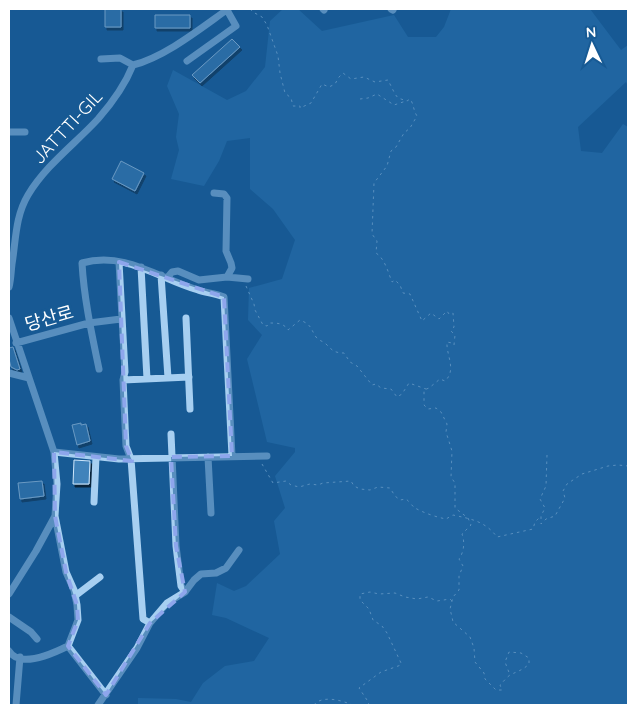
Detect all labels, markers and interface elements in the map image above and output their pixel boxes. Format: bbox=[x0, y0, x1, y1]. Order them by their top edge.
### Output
north arrow bbox=[567, 20, 617, 70]
text: N bbox=[585, 23, 597, 41]
street label: JATTTI-GIL bbox=[27, 85, 107, 169]
street label: 당산로 bbox=[22, 300, 76, 336]

